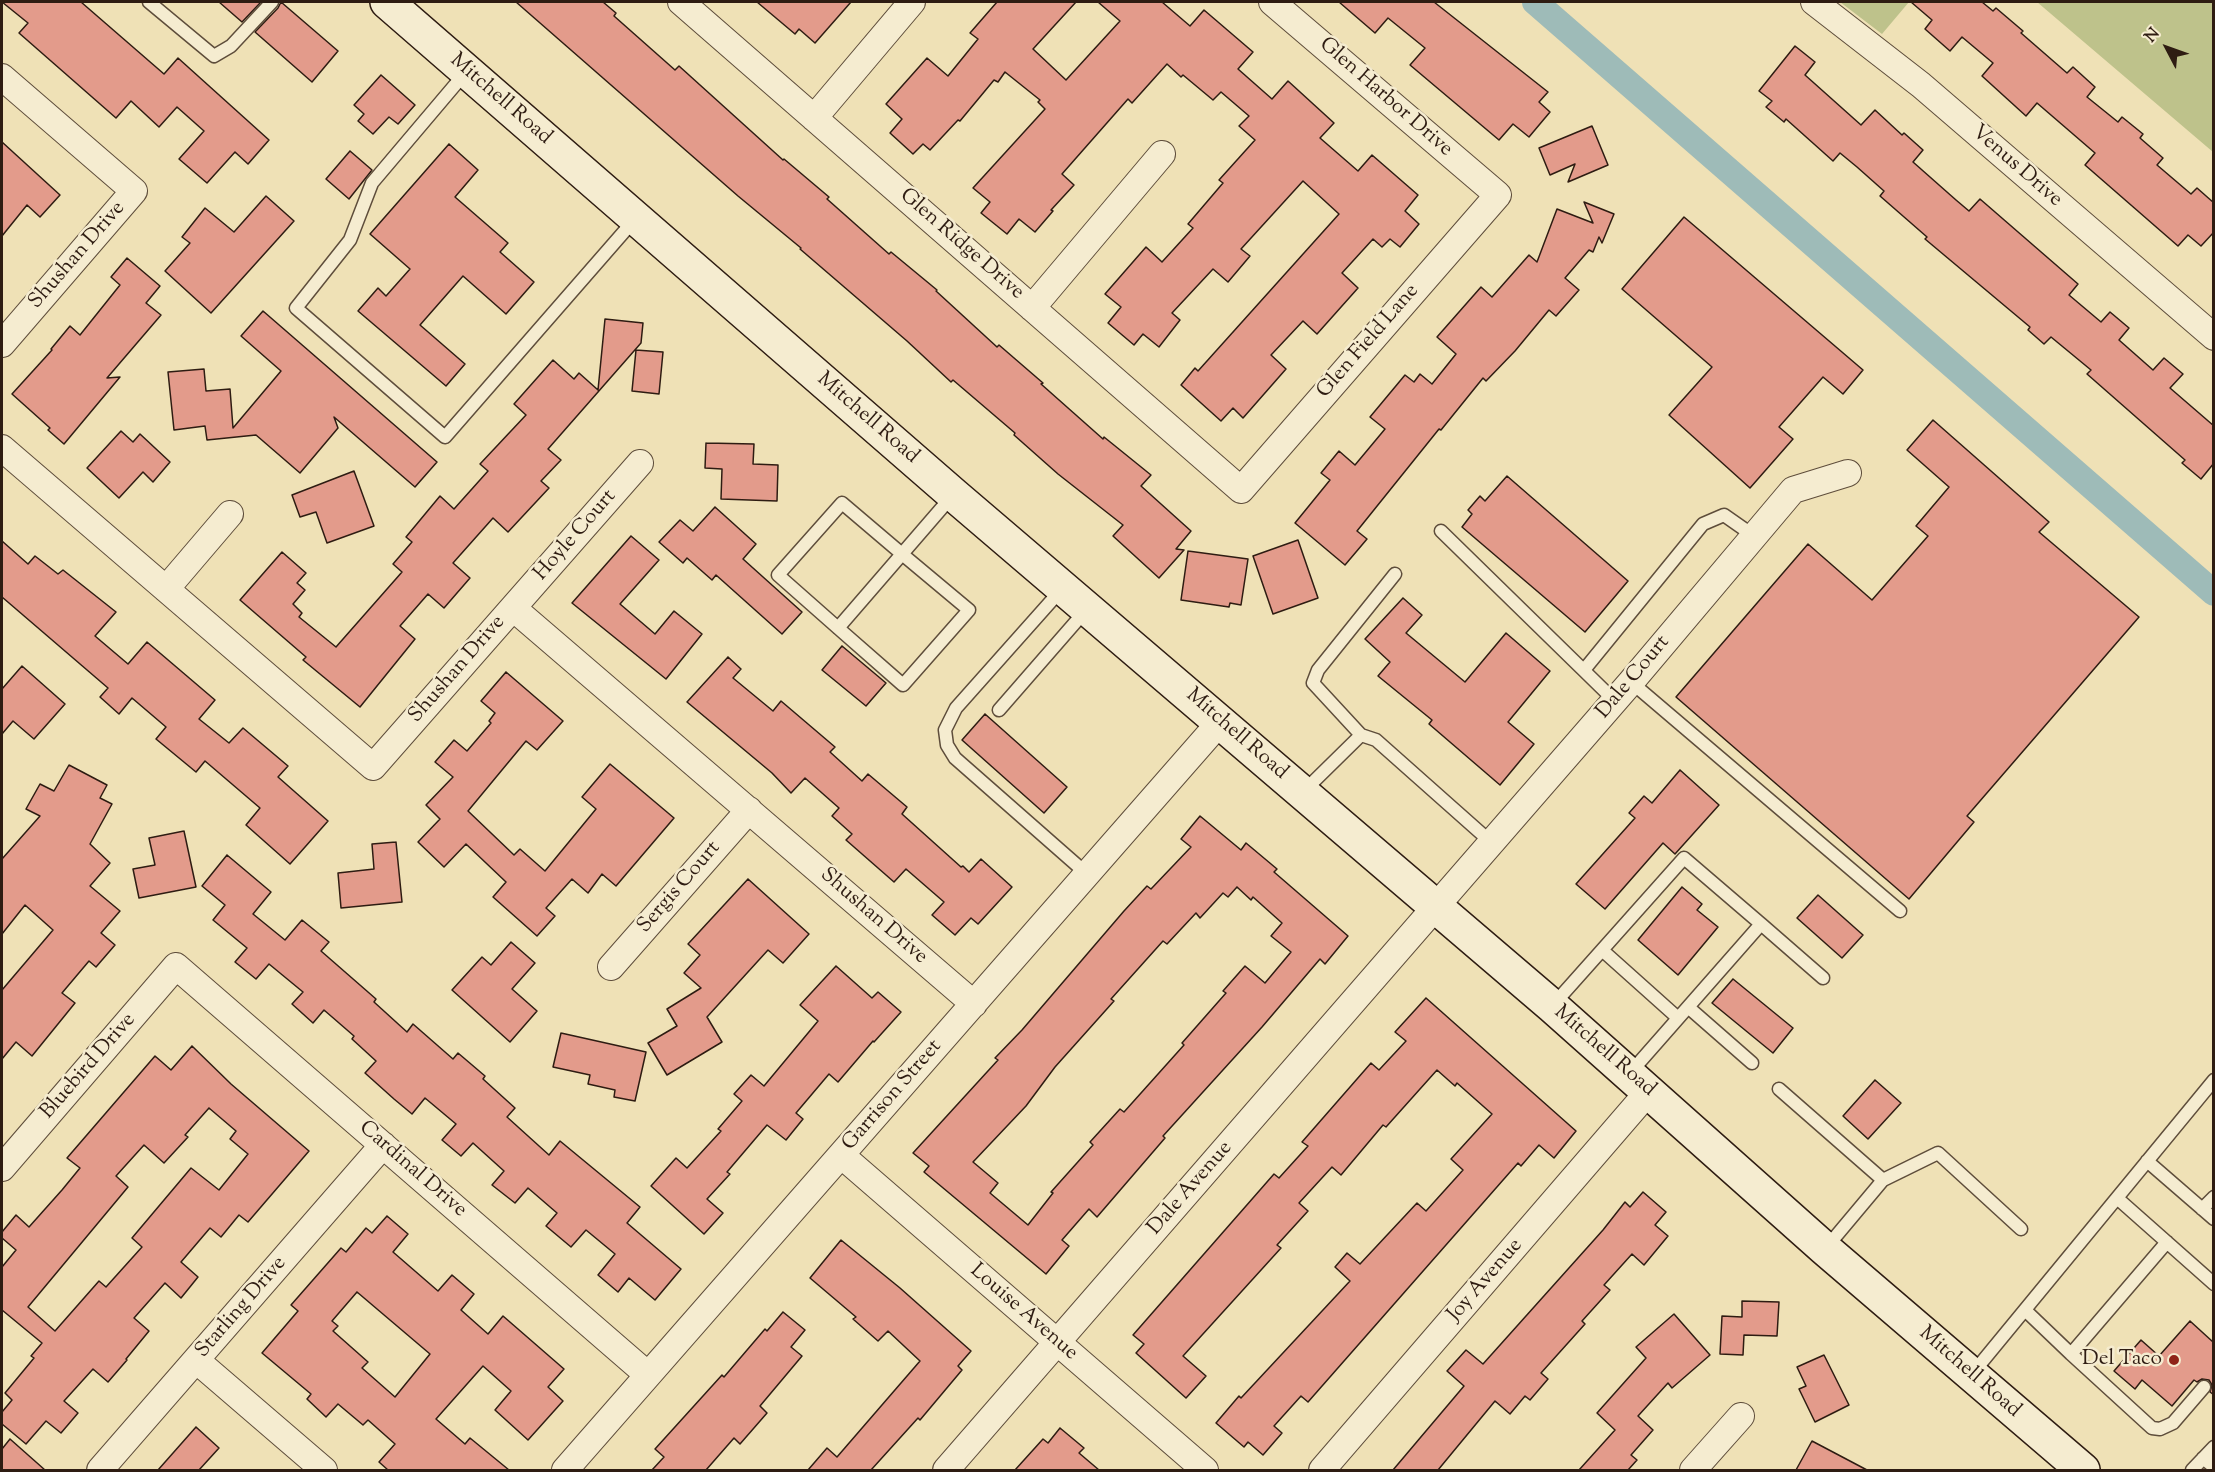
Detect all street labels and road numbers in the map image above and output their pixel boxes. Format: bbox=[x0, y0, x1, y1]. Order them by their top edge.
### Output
street label: Glen Harbor Drive bbox=[1313, 33, 1457, 163]
street label: Mitchell Road bbox=[444, 49, 556, 151]
street label: Venus Drive bbox=[1965, 121, 2067, 213]
street label: Glen Ridge Drive bbox=[893, 184, 1029, 306]
street label: Shushan Drive bbox=[24, 197, 132, 315]
street label: Glen Field Lane bbox=[1313, 280, 1425, 404]
street label: Mitchell Road bbox=[811, 368, 923, 470]
street label: Hoyle Court bbox=[530, 485, 622, 587]
street label: Shushan Drive bbox=[404, 611, 512, 729]
street label: Dale Court bbox=[1592, 631, 1676, 725]
street label: Mitchell Road bbox=[1180, 684, 1292, 786]
street label: Sergis Court bbox=[633, 837, 727, 939]
street label: Shushan Drive bbox=[814, 863, 932, 971]
street label: Mitchell Road bbox=[1548, 1001, 1660, 1103]
street label: Bluebird Drive bbox=[36, 1009, 142, 1125]
street label: Garrison Street bbox=[838, 1035, 948, 1157]
street label: Cardinal Drive bbox=[353, 1116, 471, 1224]
street label: Dale Avenue bbox=[1143, 1137, 1239, 1241]
street label: Joy Avenue bbox=[1443, 1234, 1529, 1328]
street label: Starling Drive bbox=[191, 1252, 293, 1364]
street label: Louise Avenue bbox=[964, 1259, 1082, 1367]
street label: Mitchell Road bbox=[1913, 1322, 2025, 1424]

